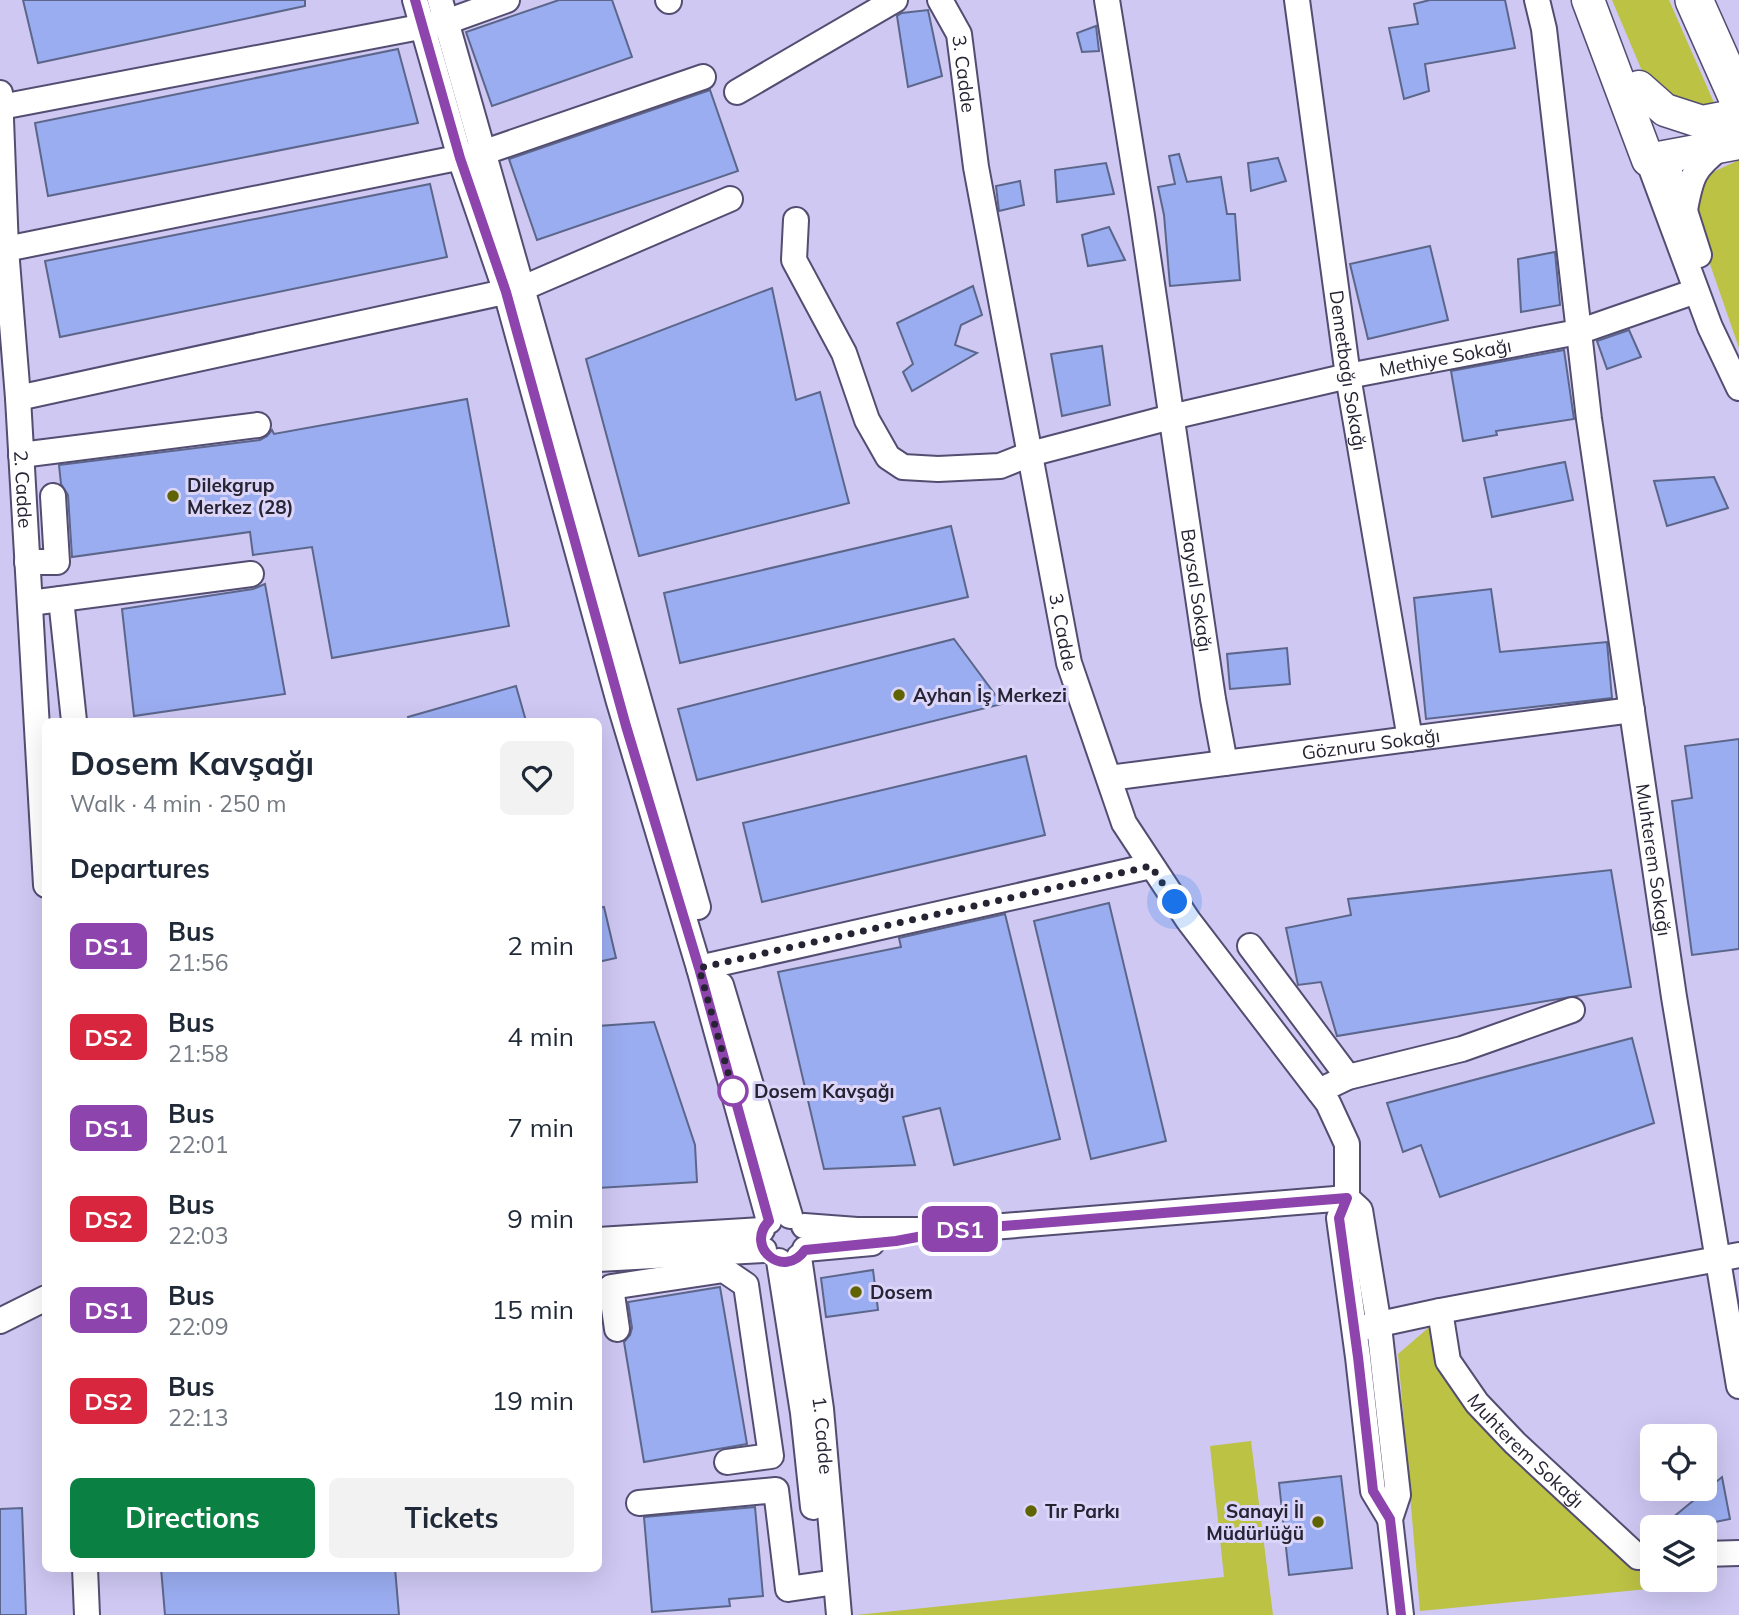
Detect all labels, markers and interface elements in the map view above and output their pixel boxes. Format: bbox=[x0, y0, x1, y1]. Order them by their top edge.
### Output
street label: 3. Cadde bbox=[947, 34, 981, 114]
street label: Demetbağı Sokağı bbox=[1325, 289, 1373, 452]
street label: Methiye Sokağı bbox=[1377, 333, 1513, 382]
street label: 2. Cadde bbox=[9, 450, 37, 529]
place label: Dilekgrup Merkez (28) bbox=[187, 473, 294, 519]
marker: Dilekgrup Merkez (28) bbox=[165, 488, 181, 504]
street label: Baysal Sokağı bbox=[1176, 527, 1218, 653]
street label: 3. Cadde bbox=[1044, 591, 1083, 674]
place label: Ayhan İş Merkezi bbox=[913, 683, 1067, 707]
marker: Ayhan İş Merkezi bbox=[891, 687, 907, 703]
street label: Göznuru Sokağı bbox=[1300, 723, 1441, 765]
button: heart bbox=[500, 741, 574, 815]
text: Dosem Kavşağı bbox=[70, 742, 314, 783]
street label: Muhterem Sokağı bbox=[1631, 782, 1677, 938]
text: Walk · 4 min · 250 m bbox=[70, 789, 287, 818]
text: Departures bbox=[70, 852, 210, 885]
your location bbox=[1157, 884, 1192, 919]
text: Bus bbox=[168, 915, 214, 948]
text: 2 min bbox=[507, 929, 574, 962]
text: DS1 bbox=[84, 931, 133, 961]
text: 21:56 bbox=[168, 948, 228, 977]
text: Bus bbox=[168, 1006, 214, 1039]
text: 4 min bbox=[507, 1020, 574, 1053]
text: DS2 bbox=[84, 1022, 133, 1052]
text: 21:58 bbox=[168, 1039, 228, 1068]
marker: Dosem Kavşağı bbox=[718, 1076, 748, 1106]
place label: Dosem Kavşağı bbox=[754, 1079, 895, 1103]
text: Bus bbox=[168, 1097, 214, 1130]
text: 7 min bbox=[507, 1111, 574, 1144]
text: DS1 bbox=[84, 1113, 133, 1143]
text: 22:01 bbox=[168, 1130, 228, 1159]
text: Bus bbox=[168, 1188, 214, 1221]
text: 9 min bbox=[507, 1202, 574, 1235]
text: DS2 bbox=[84, 1204, 133, 1234]
line badge: DS1 bbox=[920, 1206, 1000, 1252]
text: DS1 bbox=[936, 1214, 984, 1244]
text: 22:03 bbox=[168, 1221, 228, 1250]
text: Bus bbox=[168, 1279, 214, 1312]
place label: Dosem bbox=[870, 1280, 933, 1304]
marker: Dosem bbox=[848, 1284, 864, 1300]
text: 15 min bbox=[492, 1293, 574, 1326]
text: DS1 bbox=[84, 1295, 133, 1325]
text: 22:09 bbox=[168, 1312, 228, 1341]
text: Bus bbox=[168, 1370, 214, 1403]
text: 19 min bbox=[492, 1384, 574, 1417]
text: DS2 bbox=[84, 1386, 133, 1416]
street label: Muhterem Sokağı bbox=[1462, 1389, 1589, 1513]
street label: 1. Cadde bbox=[807, 1395, 839, 1475]
text: 22:13 bbox=[168, 1403, 228, 1432]
map controls bbox=[1640, 1424, 1717, 1592]
button: locate bbox=[1640, 1424, 1717, 1501]
button: Directions bbox=[70, 1478, 315, 1558]
button: Tickets bbox=[329, 1478, 574, 1558]
place label: Tır Parkı bbox=[1045, 1499, 1120, 1523]
place label: Sanayi İl Müdürlüğü bbox=[1206, 1499, 1304, 1545]
marker: Tır Parkı bbox=[1023, 1503, 1039, 1519]
marker: Sanayi İl Müdürlüğü bbox=[1310, 1514, 1326, 1530]
button: layers bbox=[1640, 1515, 1717, 1592]

